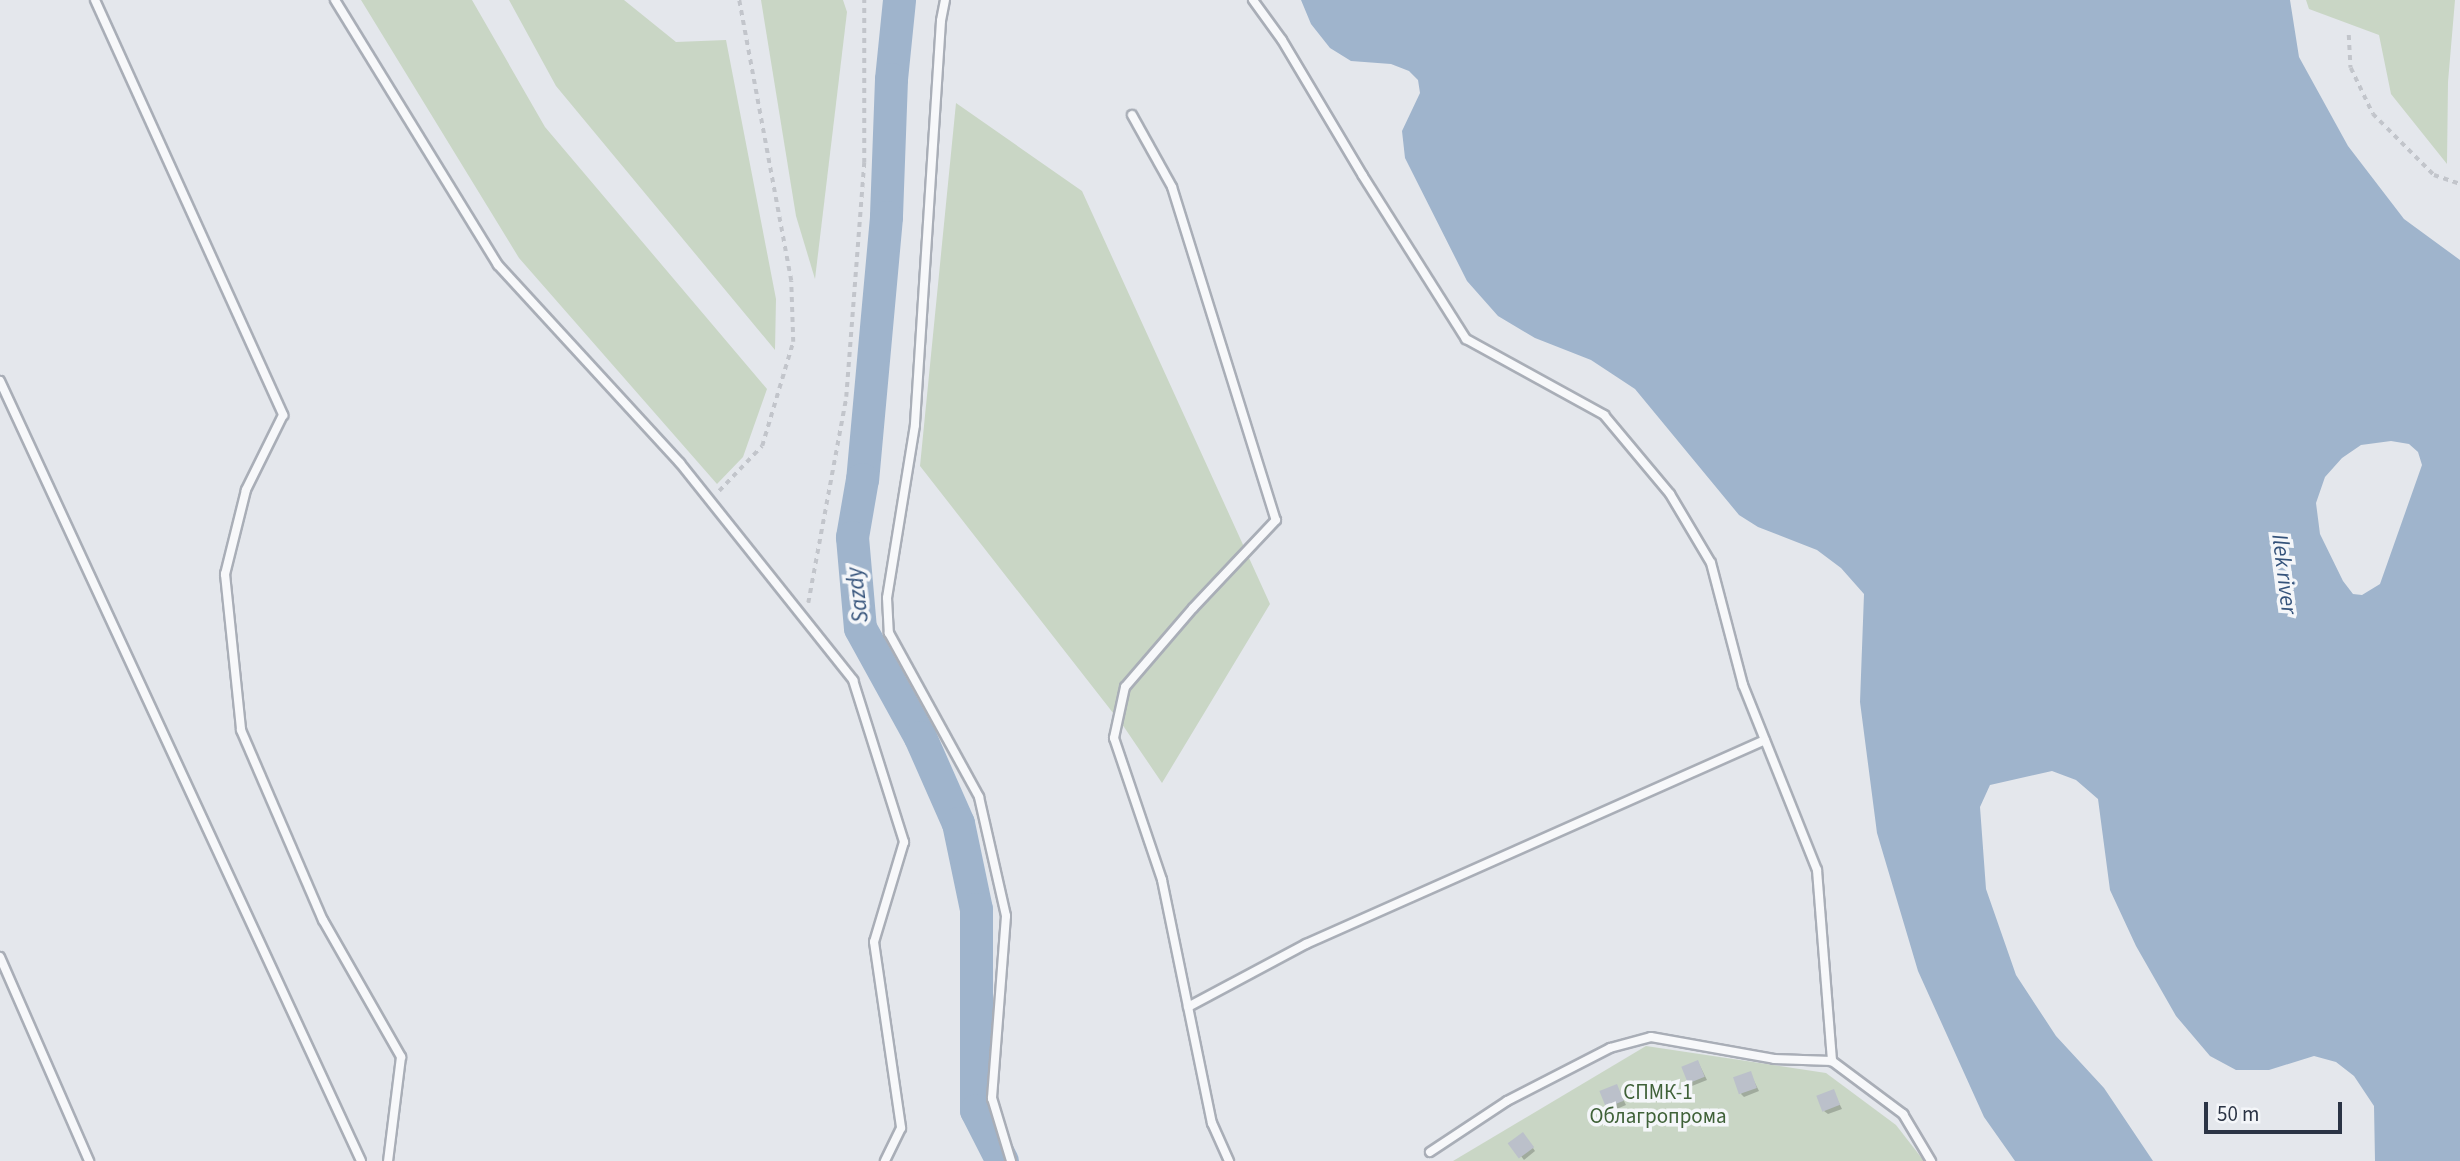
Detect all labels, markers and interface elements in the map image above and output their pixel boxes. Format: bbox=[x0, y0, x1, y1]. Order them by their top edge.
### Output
water label: Ilek river bbox=[2265, 532, 2303, 616]
water label: Sazdy bbox=[841, 566, 875, 624]
park label: СПМК-1 Облагропрома bbox=[1589, 1079, 1727, 1129]
scale bar bbox=[2208, 1088, 2346, 1132]
text: 50 m bbox=[2217, 1099, 2259, 1129]

